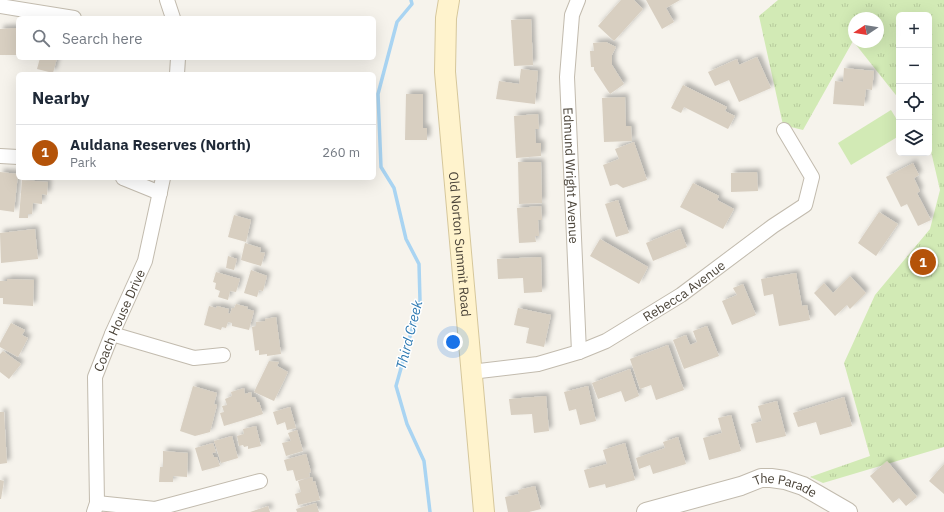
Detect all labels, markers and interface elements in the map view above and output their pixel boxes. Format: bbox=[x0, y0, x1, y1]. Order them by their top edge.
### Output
north arrow bbox=[848, 12, 884, 48]
map controls bbox=[896, 12, 932, 156]
button: + bbox=[896, 12, 932, 48]
search box bbox=[16, 16, 376, 60]
icon: search bbox=[30, 27, 52, 49]
text: Search here bbox=[62, 29, 142, 48]
button: − bbox=[896, 48, 932, 84]
button: locate bbox=[896, 84, 932, 120]
text: Nearby bbox=[32, 87, 90, 109]
street label: Edmund Wright Avenue bbox=[560, 107, 583, 244]
button: layers bbox=[896, 120, 932, 156]
text: Auldana Reserves (North) bbox=[70, 135, 251, 154]
text: 1 bbox=[41, 144, 49, 161]
text: 260 m bbox=[322, 144, 360, 161]
text: Park bbox=[70, 154, 96, 171]
street label: Old Norton Summit Road bbox=[445, 171, 475, 317]
pin: 1 bbox=[910, 247, 936, 277]
street label: Rebecca Avenue bbox=[639, 256, 728, 325]
street label: Coach House Drive bbox=[89, 266, 149, 374]
water label: Third Creek bbox=[392, 298, 426, 372]
your location bbox=[443, 332, 463, 352]
street label: The Parade bbox=[750, 469, 820, 501]

